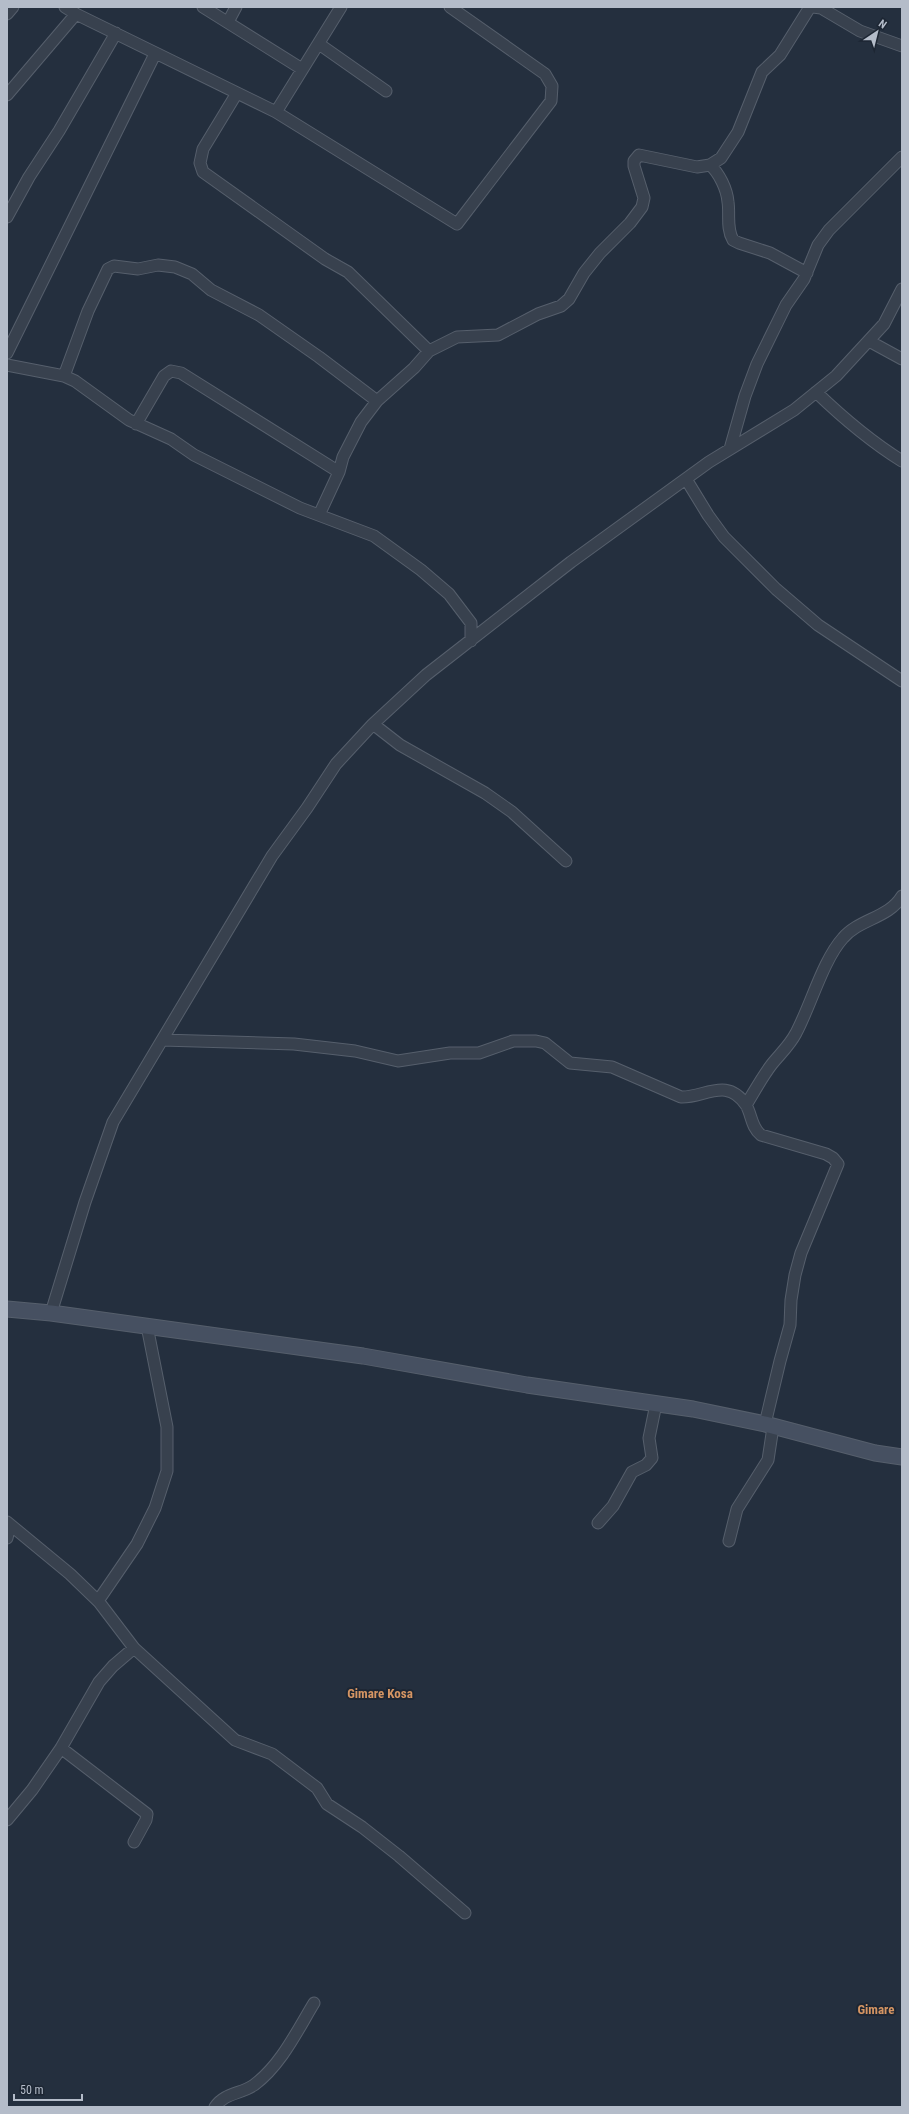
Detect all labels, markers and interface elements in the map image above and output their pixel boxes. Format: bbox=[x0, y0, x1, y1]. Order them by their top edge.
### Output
north arrow bbox=[857, 12, 897, 52]
text: N bbox=[876, 17, 889, 32]
district label: Gimare Kosa bbox=[347, 1686, 413, 1701]
district label: Gimare bbox=[857, 2002, 895, 2017]
scale bar bbox=[14, 2076, 82, 2102]
text: 50 m bbox=[20, 2083, 44, 2097]

